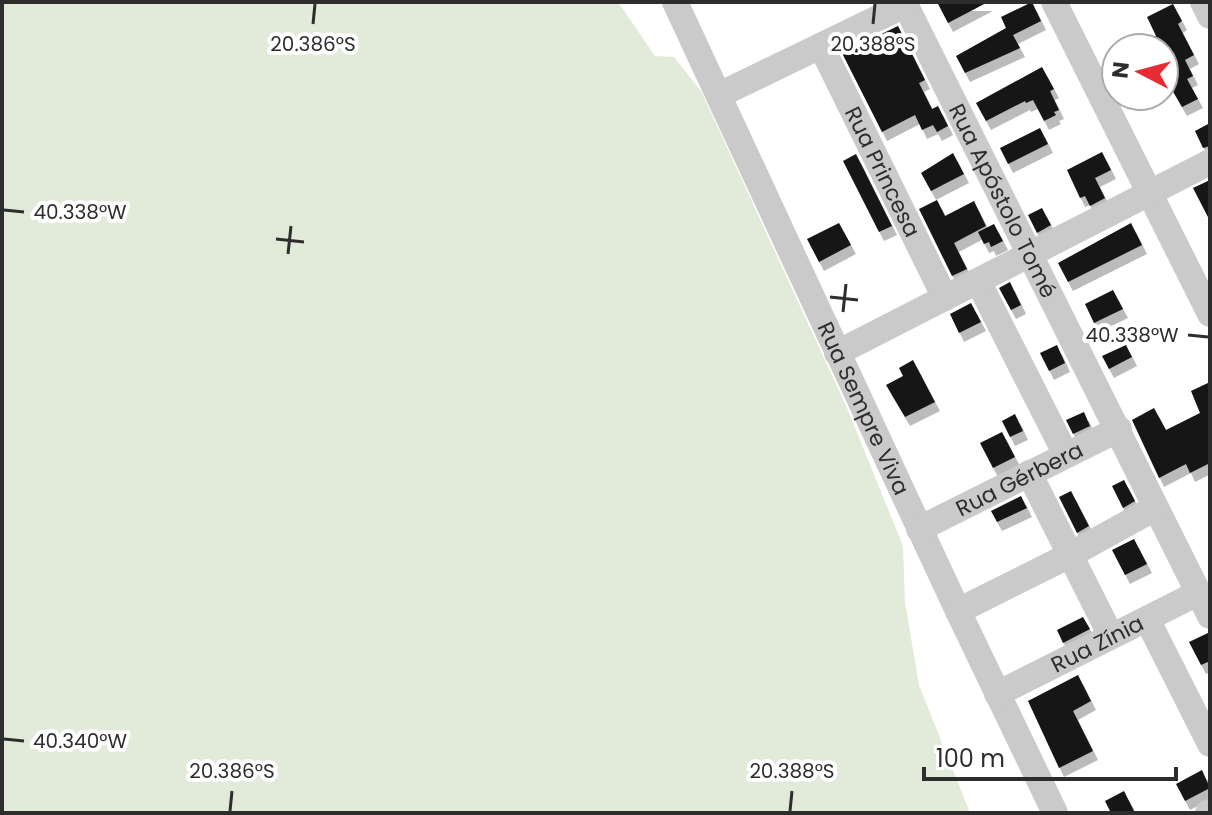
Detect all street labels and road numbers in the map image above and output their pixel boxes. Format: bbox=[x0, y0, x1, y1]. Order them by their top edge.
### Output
street label: Rua Apóstolo Tomé bbox=[942, 98, 1064, 303]
street label: Rua Princesa bbox=[838, 101, 928, 242]
street label: Rua Sempre Viva bbox=[810, 317, 917, 500]
street label: Rua Gérbera bbox=[950, 434, 1088, 524]
street label: Rua Zínia bbox=[1045, 607, 1149, 680]

